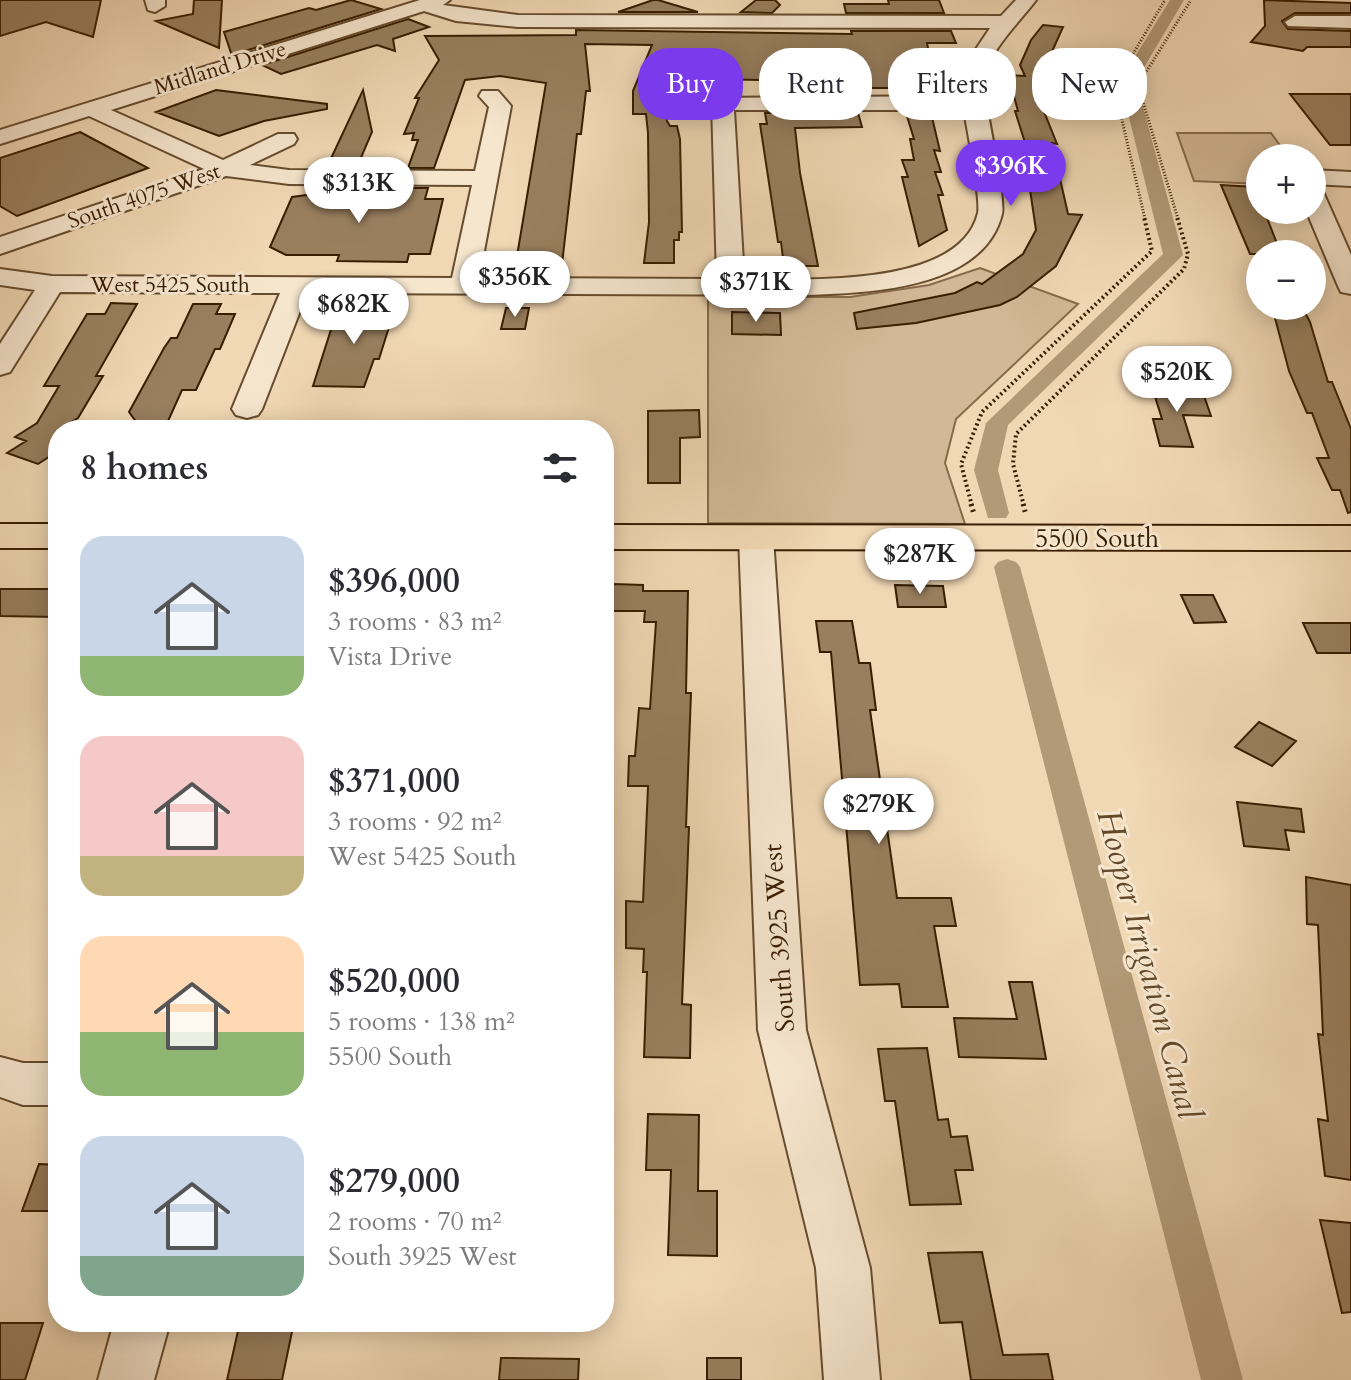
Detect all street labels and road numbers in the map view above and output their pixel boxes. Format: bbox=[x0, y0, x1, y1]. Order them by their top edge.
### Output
street label: Midland Drive bbox=[150, 34, 290, 102]
street label: South 4075 West bbox=[64, 156, 224, 236]
street label: West 5425 South bbox=[89, 270, 250, 300]
street label: 5500 South bbox=[1035, 521, 1159, 556]
street label: South 3925 West bbox=[755, 843, 803, 1033]

